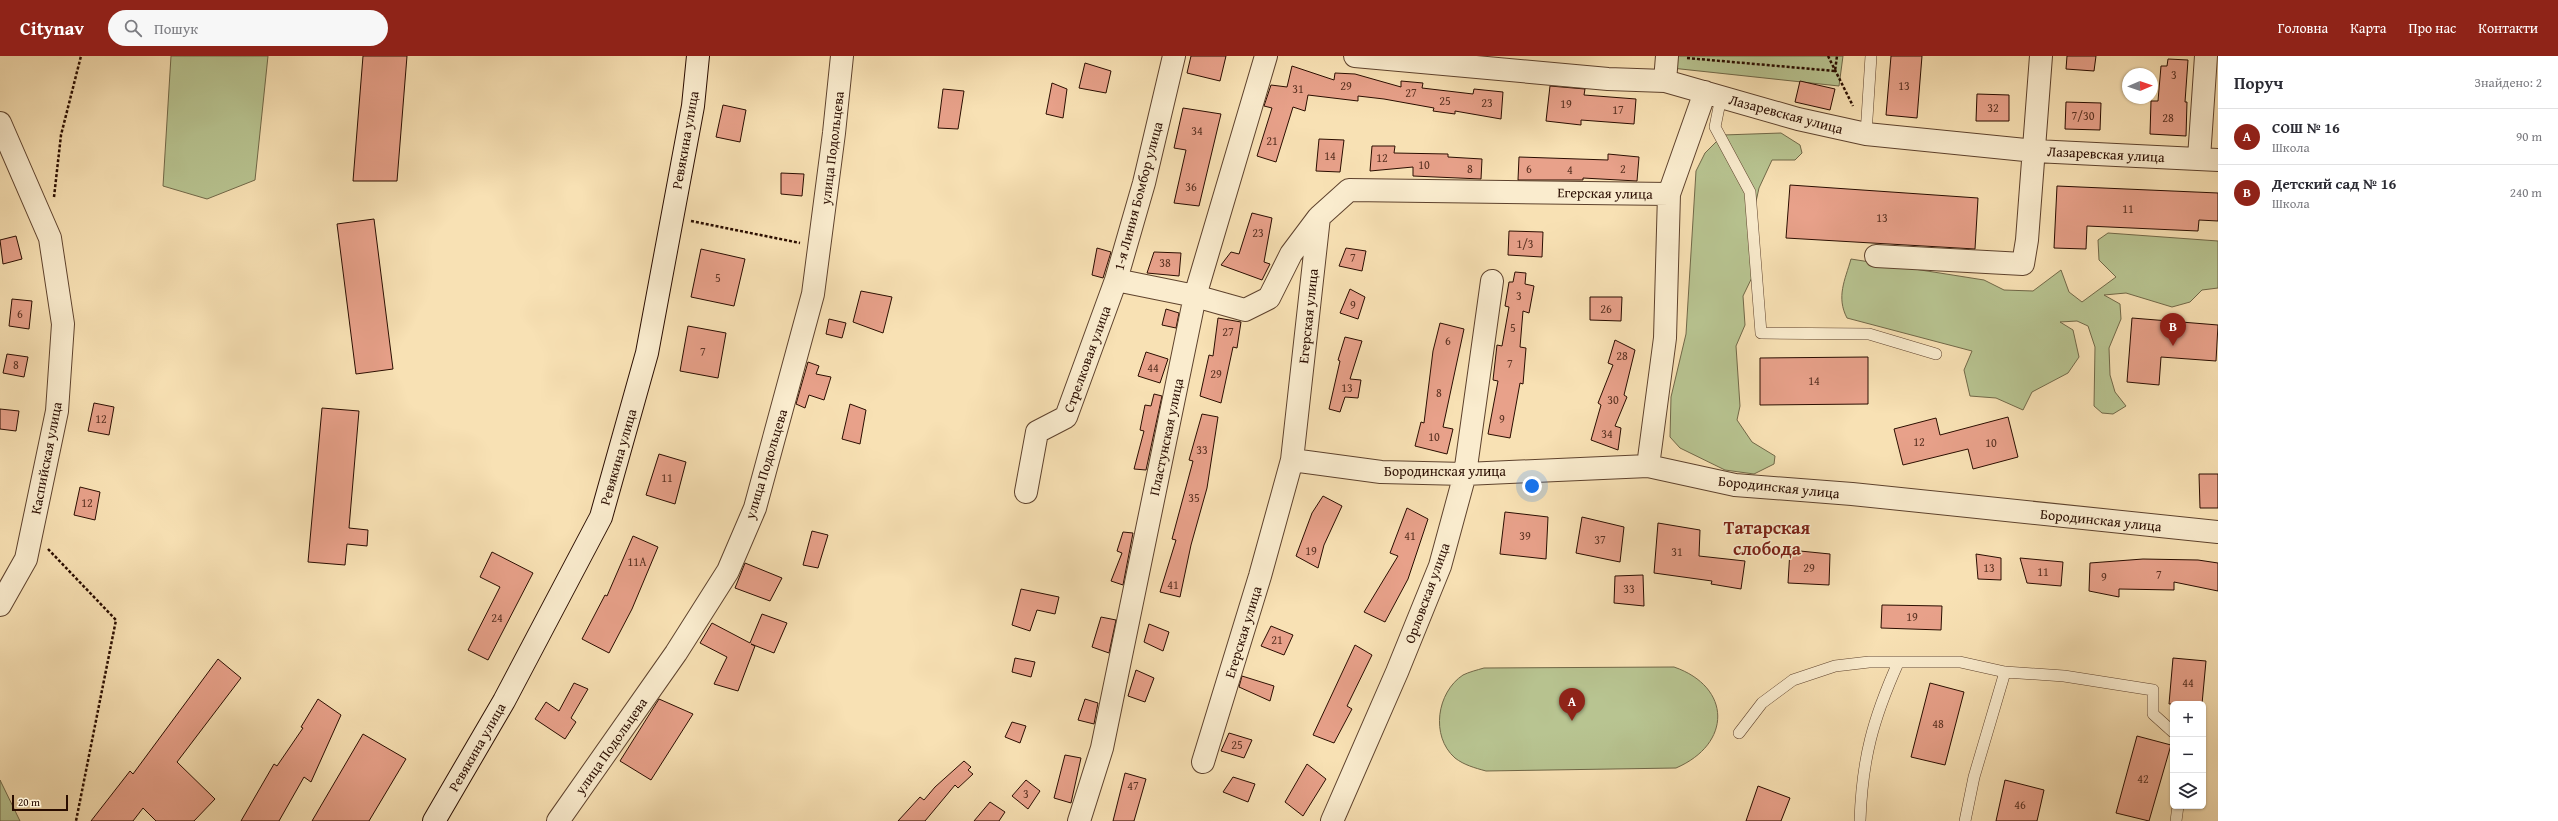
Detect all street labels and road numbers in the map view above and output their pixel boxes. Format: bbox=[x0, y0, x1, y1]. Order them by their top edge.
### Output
street label: Ревякина улица bbox=[667, 89, 704, 191]
street label: Лазаревская улица bbox=[1727, 89, 1846, 139]
street label: улица Подольцева bbox=[815, 90, 849, 207]
street label: 1-я Линия Бомбор улица bbox=[1108, 119, 1168, 273]
street label: Лазаревская улица bbox=[2047, 141, 2165, 167]
street label: Егерская улица bbox=[1557, 182, 1653, 204]
street label: Егерская улица bbox=[1293, 267, 1323, 364]
street label: Стрелковая улица bbox=[1058, 303, 1116, 415]
street label: Пластунская улица bbox=[1144, 376, 1188, 498]
street label: Каспийская улица bbox=[25, 400, 67, 516]
street label: Ревякина улица bbox=[595, 406, 641, 507]
street label: улица Подольцева bbox=[739, 406, 792, 522]
street label: Бородинская улица bbox=[1384, 461, 1506, 481]
street label: Бородинская улица bbox=[1717, 471, 1841, 503]
street label: Бородинская улица bbox=[2039, 504, 2163, 536]
street label: Орловская улица bbox=[1399, 540, 1455, 646]
street label: Егерская улица bbox=[1220, 583, 1267, 680]
street label: улица Подольцева bbox=[570, 693, 652, 799]
street label: Ревякина улица bbox=[444, 699, 511, 795]

